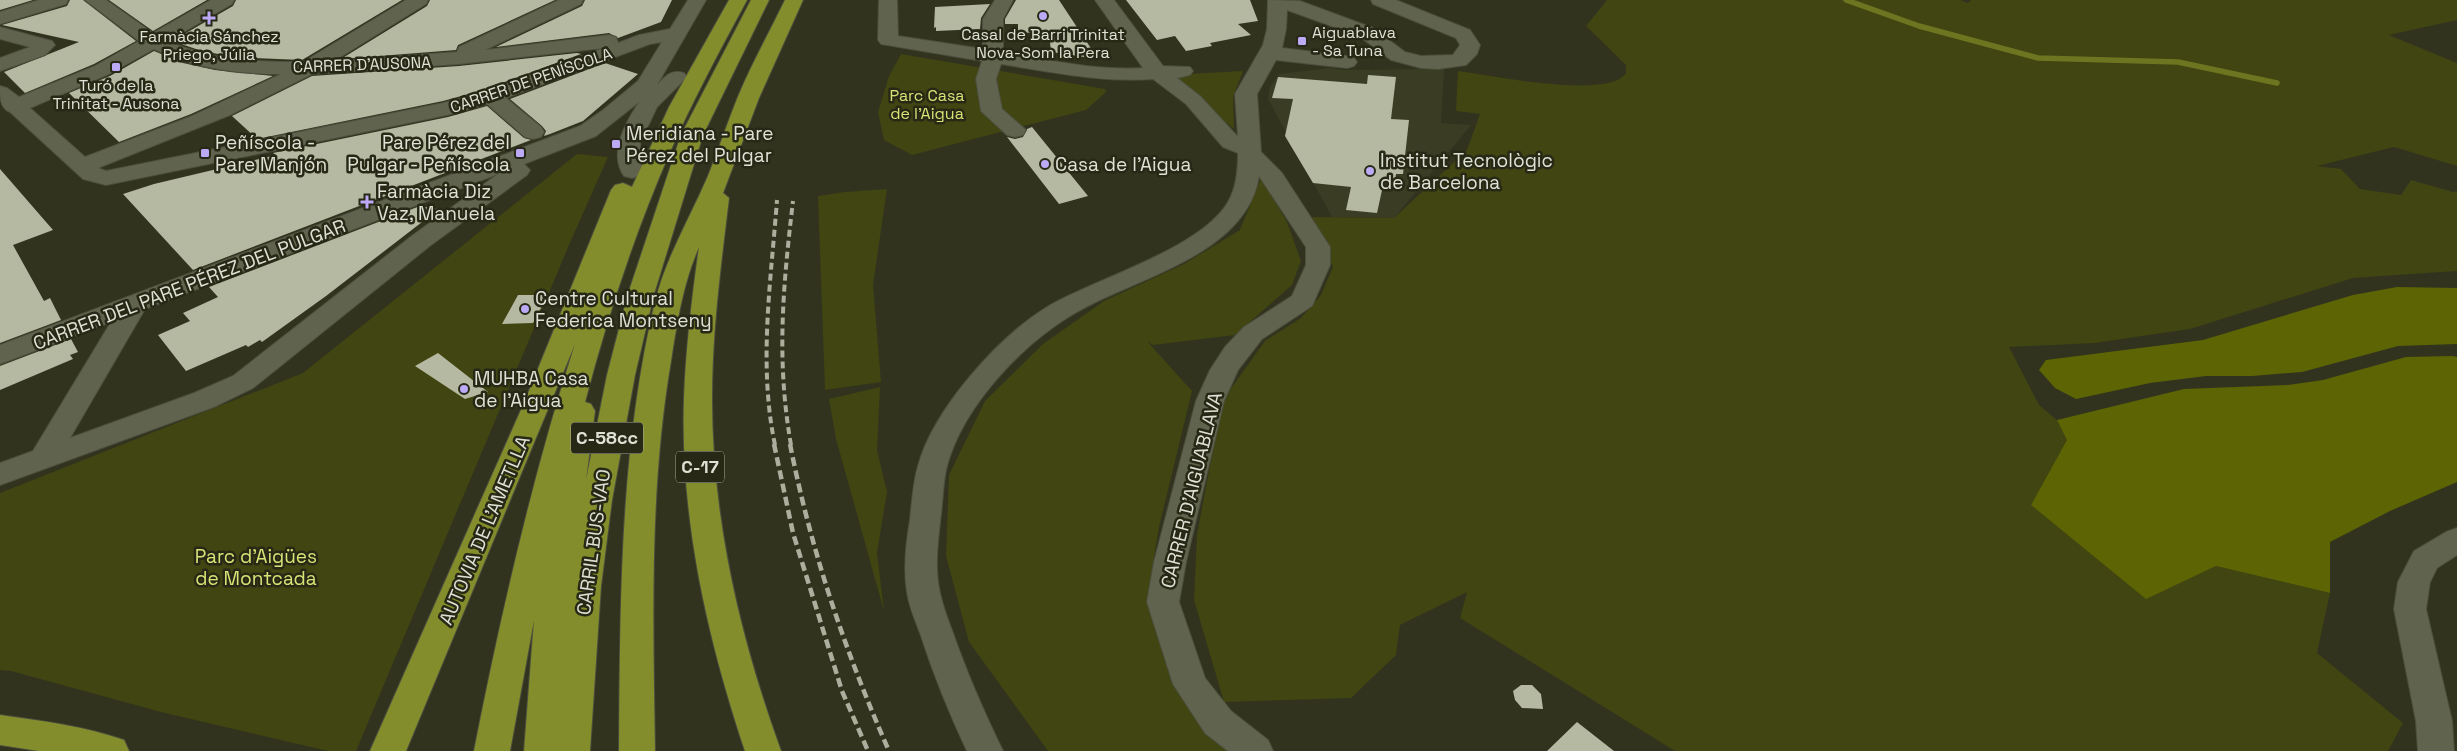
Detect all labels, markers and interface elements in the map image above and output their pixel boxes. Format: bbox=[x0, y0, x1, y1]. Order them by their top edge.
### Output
marker: Casal de Barri Trinitat Nova-Som la Pera bbox=[1037, 10, 1049, 22]
marker: Farmàcia Sánchez Priego, Júlia bbox=[203, 12, 215, 24]
place label: Aiguablava - Sa Tuna bbox=[1312, 22, 1396, 61]
place label: Casal de Barri Trinitat Nova-Som la Pera bbox=[961, 24, 1125, 63]
place label: Farmàcia Sánchez Priego, Júlia bbox=[139, 26, 279, 65]
marker: Aiguablava - Sa Tuna bbox=[1296, 35, 1308, 47]
street label: CARRER DE PENÍSCOLA bbox=[447, 43, 615, 118]
street label: CARRER D'AUSONA bbox=[292, 52, 432, 77]
marker: Turó de la Trinitat - Ausona bbox=[110, 61, 122, 73]
place label: Turó de la Trinitat - Ausona bbox=[53, 75, 179, 114]
park label: Parc Casa de l'Aigua bbox=[889, 85, 965, 124]
place label: Meridiana - Pare Pérez del Pulgar bbox=[626, 121, 773, 168]
place label: Peñíscola - Pare Manjón bbox=[215, 130, 327, 177]
place label: Pare Pérez del Pulgar - Peñíscola bbox=[347, 130, 510, 177]
marker: Meridiana - Pare Pérez del Pulgar bbox=[610, 138, 622, 150]
marker: Peñíscola - Pare Manjón bbox=[199, 147, 211, 159]
marker: Pare Pérez del Pulgar - Peñíscola bbox=[514, 147, 526, 159]
place label: Institut Tecnològic de Barcelona bbox=[1380, 148, 1553, 195]
place label: Casa de l'Aigua bbox=[1055, 152, 1191, 177]
marker: Casa de l'Aigua bbox=[1039, 158, 1051, 170]
marker: Institut Tecnològic de Barcelona bbox=[1364, 165, 1376, 177]
place label: Farmàcia Diz Vaz, Manuela bbox=[377, 179, 495, 226]
marker: Farmàcia Diz Vaz, Manuela bbox=[361, 196, 373, 208]
street label: CARRER DEL PARE PÉREZ DEL PULGAR bbox=[29, 213, 349, 356]
place label: Centre Cultural Federica Montseny bbox=[535, 286, 712, 333]
marker: Centre Cultural Federica Montseny bbox=[519, 303, 531, 315]
place label: MUHBA Casa de l'Aigua bbox=[474, 366, 589, 413]
marker: MUHBA Casa de l'Aigua bbox=[458, 383, 470, 395]
street label: CARRER D'AIGUABLAVA bbox=[1155, 389, 1228, 591]
road number: C-58cc bbox=[571, 422, 643, 453]
street label: AUTOVIA DE L'AMETLLA bbox=[433, 432, 536, 629]
road number: C-17 bbox=[676, 452, 724, 482]
street label: CARRIL BUS-VAO bbox=[571, 467, 616, 617]
park label: Parc d'Aigües de Montcada bbox=[195, 544, 317, 591]

